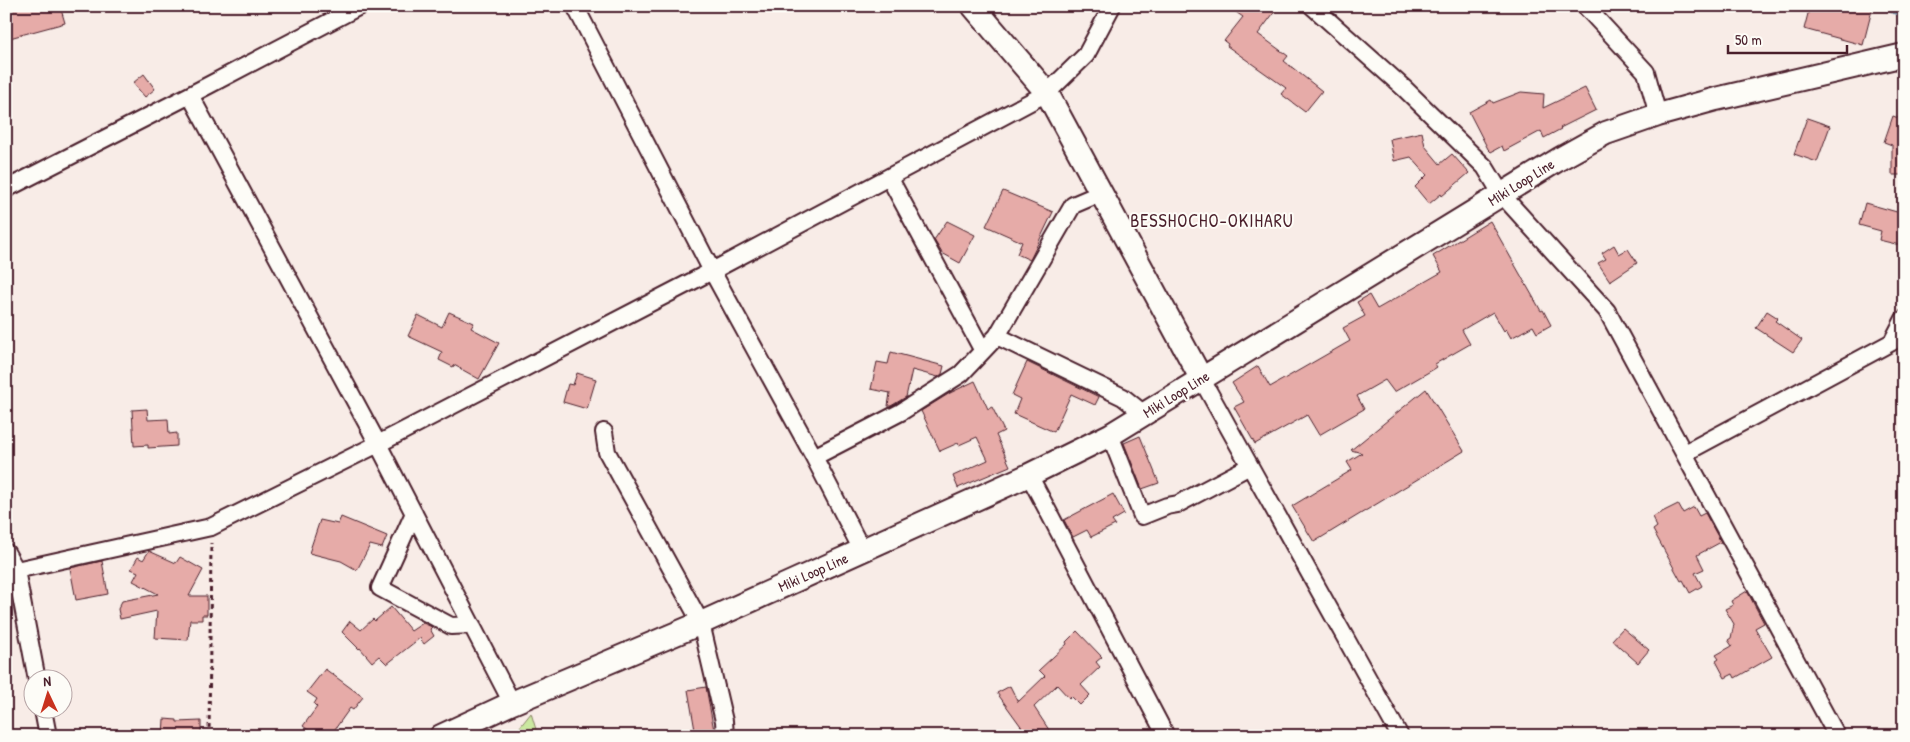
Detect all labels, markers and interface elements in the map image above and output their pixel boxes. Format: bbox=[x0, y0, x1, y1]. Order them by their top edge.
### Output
scale bar bbox=[1728, 22, 1846, 54]
text: 50 m bbox=[1735, 29, 1762, 50]
street label: Miki Loop Line bbox=[1484, 153, 1558, 211]
district label: BESSHOCHO-OKIHARU bbox=[1130, 208, 1294, 233]
street label: Miki Loop Line bbox=[1139, 365, 1213, 423]
street label: Miki Loop Line bbox=[775, 547, 851, 597]
north arrow bbox=[22, 670, 72, 720]
text: N bbox=[43, 671, 52, 690]

